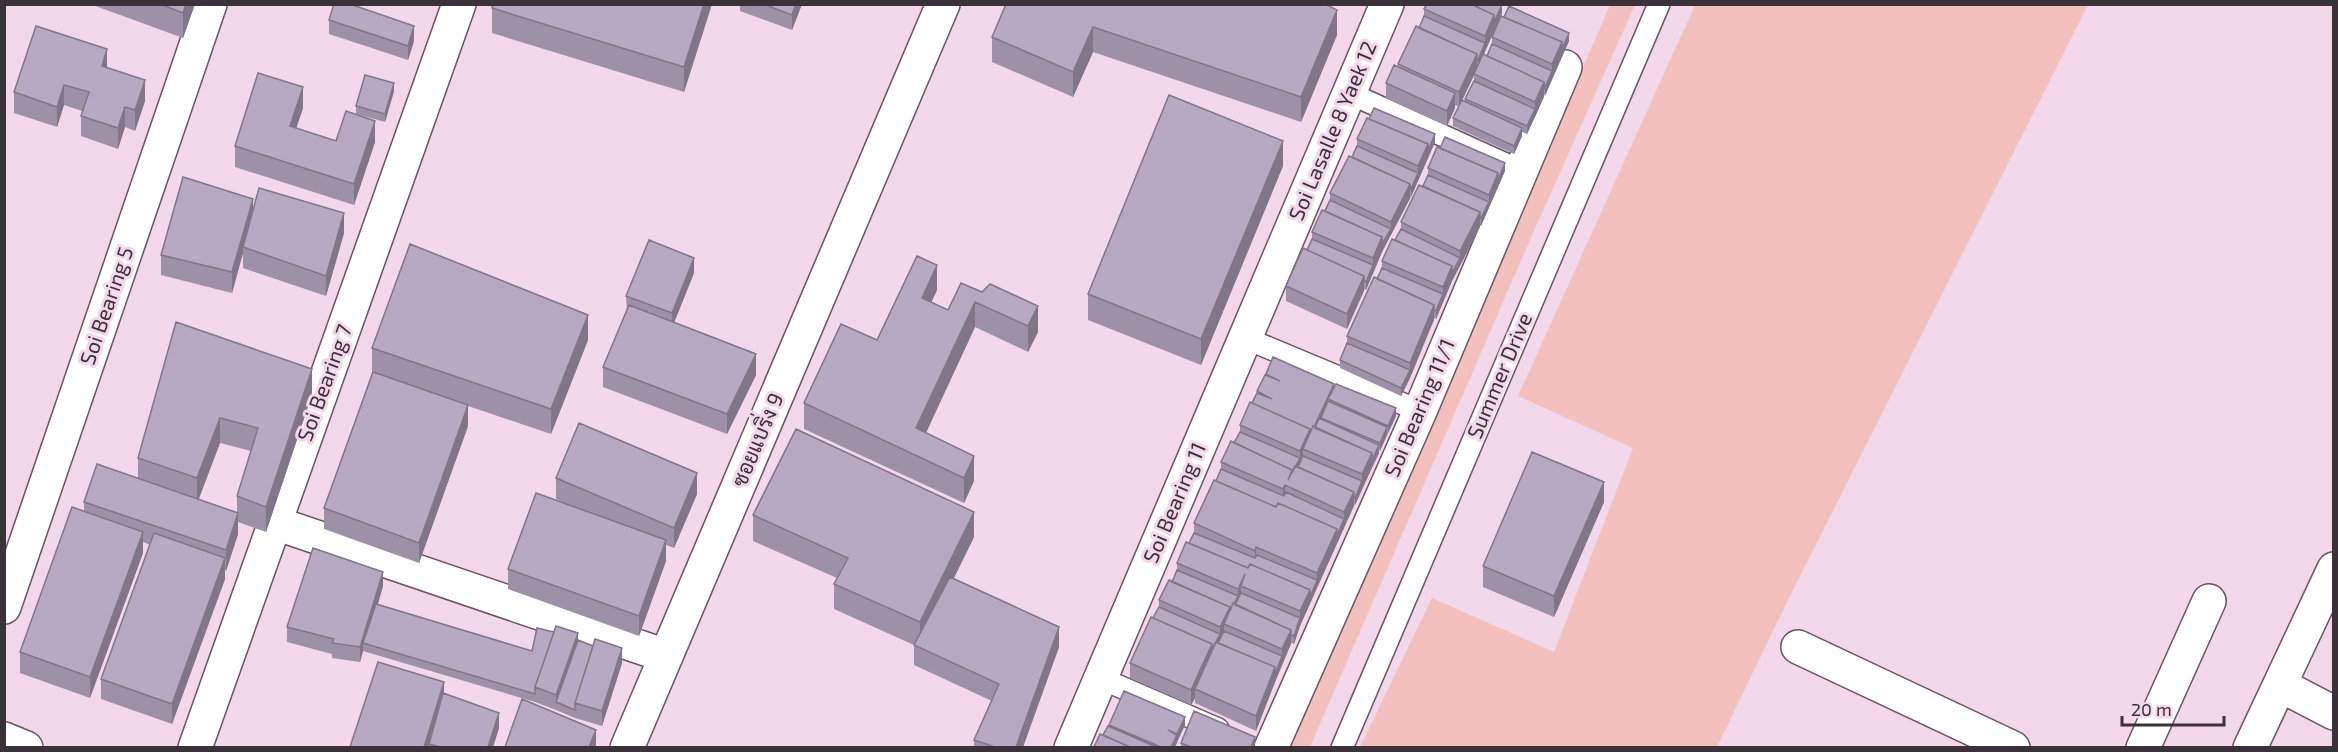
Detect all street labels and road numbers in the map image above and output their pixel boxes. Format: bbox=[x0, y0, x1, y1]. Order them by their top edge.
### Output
street label: Soi Lasalle 8 Yaek 12 bbox=[1283, 37, 1381, 224]
street label: Soi Bearing 5 bbox=[74, 243, 137, 368]
street label: Summer Drive bbox=[1461, 309, 1536, 442]
street label: Soi Bearing 7 bbox=[291, 320, 356, 444]
street label: Soi Bearing 11/1 bbox=[1378, 335, 1459, 480]
street label: ซอยแบริ่ง 9 bbox=[721, 387, 788, 490]
street label: Soi Bearing 11 bbox=[1137, 438, 1210, 566]

